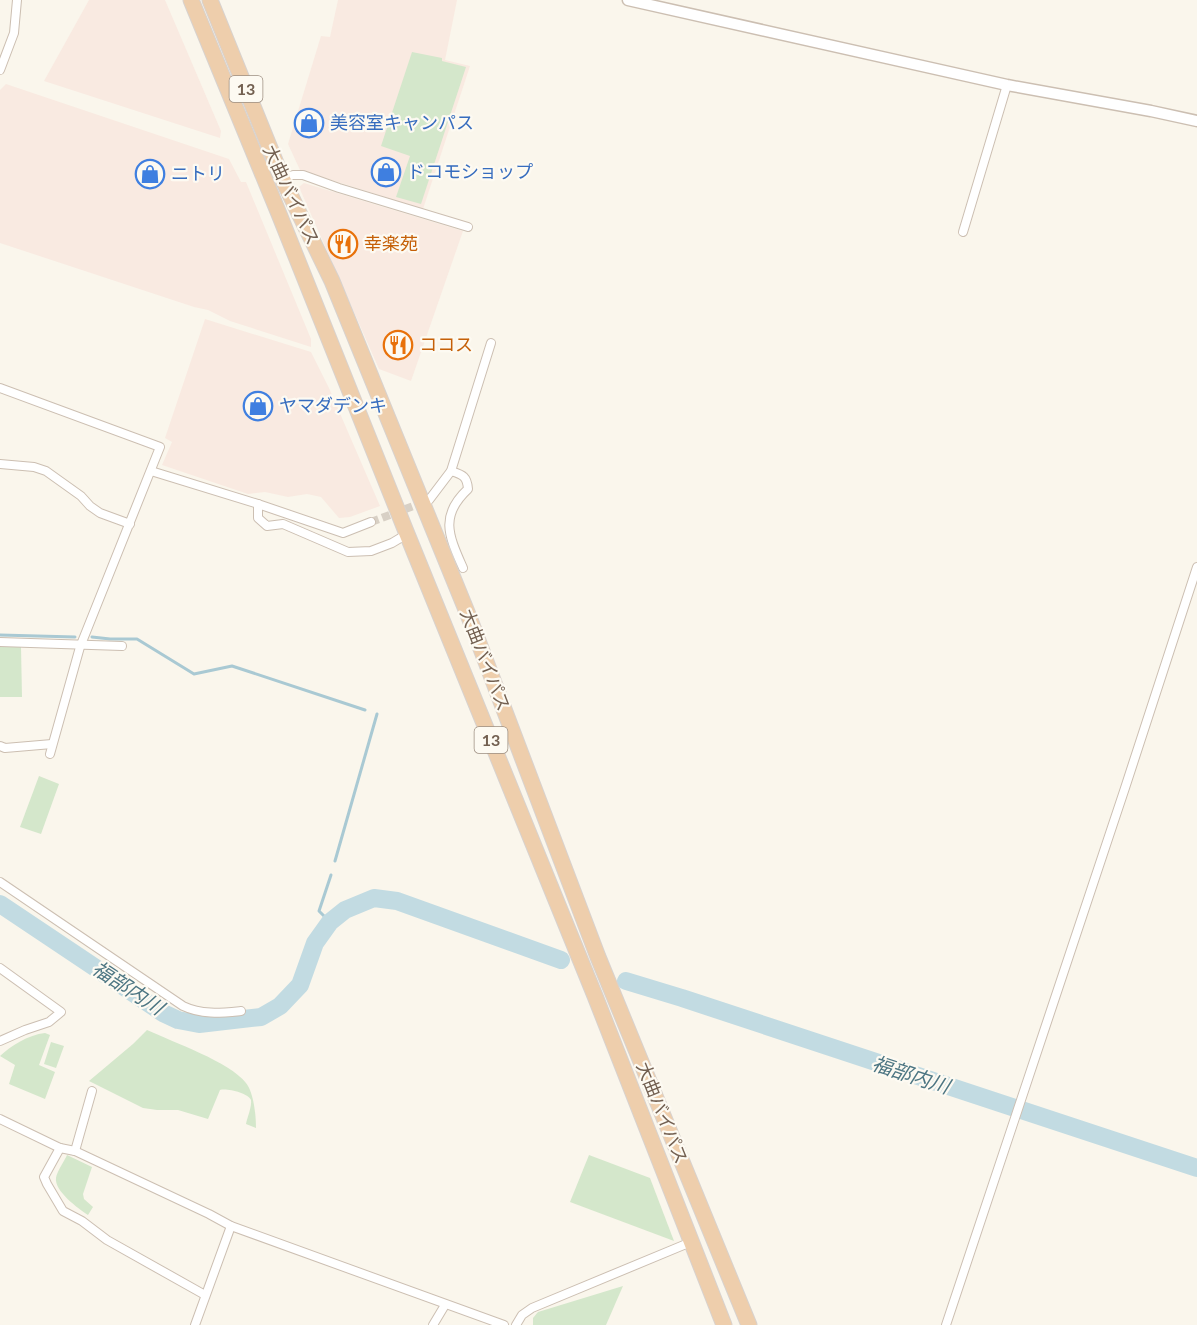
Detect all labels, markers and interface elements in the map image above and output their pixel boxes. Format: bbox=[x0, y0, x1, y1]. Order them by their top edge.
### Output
road number: 13 bbox=[230, 76, 262, 102]
shop icon: 美容室キャンパス bbox=[293, 107, 325, 139]
place label: 美容室キャンパス bbox=[330, 111, 474, 133]
street label: 大曲バイパス bbox=[259, 141, 325, 248]
shop icon: ドコモショップ bbox=[370, 156, 402, 188]
shop icon: ニトリ bbox=[134, 158, 166, 190]
place label: ドコモショップ bbox=[407, 160, 533, 182]
place label: ニトリ bbox=[171, 162, 225, 184]
restaurant icon: 幸楽苑 bbox=[327, 228, 359, 260]
place label: 幸楽苑 bbox=[364, 232, 418, 254]
restaurant icon: ココス bbox=[382, 329, 414, 361]
place label: ココス bbox=[419, 333, 473, 355]
shop icon: ヤマダデンキ bbox=[242, 390, 274, 422]
place label: ヤマダデンキ bbox=[279, 394, 387, 416]
street label: 大曲バイパス bbox=[456, 605, 515, 714]
road number: 13 bbox=[474, 727, 508, 753]
water label: 福部内川 bbox=[88, 955, 170, 1020]
water label: 福部内川 bbox=[870, 1050, 955, 1098]
street label: 大曲バイパス bbox=[633, 1059, 693, 1167]

